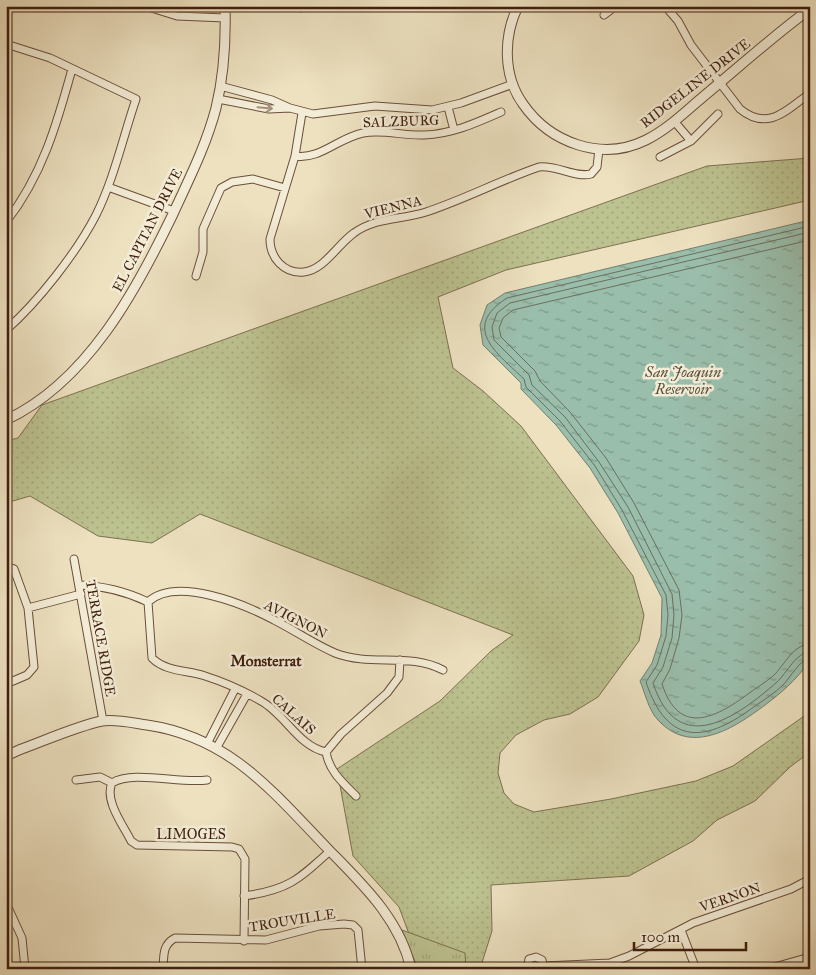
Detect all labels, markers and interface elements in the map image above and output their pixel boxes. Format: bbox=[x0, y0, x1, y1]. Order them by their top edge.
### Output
street label: RIDGELINE DRIVE bbox=[637, 35, 754, 132]
one-way arrow bbox=[257, 103, 273, 113]
street label: SALZBURG bbox=[363, 112, 440, 131]
street label: EL CAPITAN DRIVE bbox=[109, 166, 186, 295]
street label: VIENNA bbox=[362, 192, 424, 223]
water label: San Joaquin Reservoir bbox=[644, 363, 721, 398]
street label: TERRACE RIDGE bbox=[82, 578, 119, 698]
street label: AVIGNON bbox=[261, 596, 330, 643]
district label: Monsterrat bbox=[231, 652, 302, 670]
street label: CALAIS bbox=[268, 690, 319, 738]
street label: LIMOGES bbox=[156, 826, 226, 843]
street label: VERNON bbox=[696, 879, 763, 916]
street label: TROUVILLE bbox=[248, 905, 336, 936]
scale bar bbox=[634, 920, 746, 952]
text: 100 m bbox=[641, 928, 681, 946]

